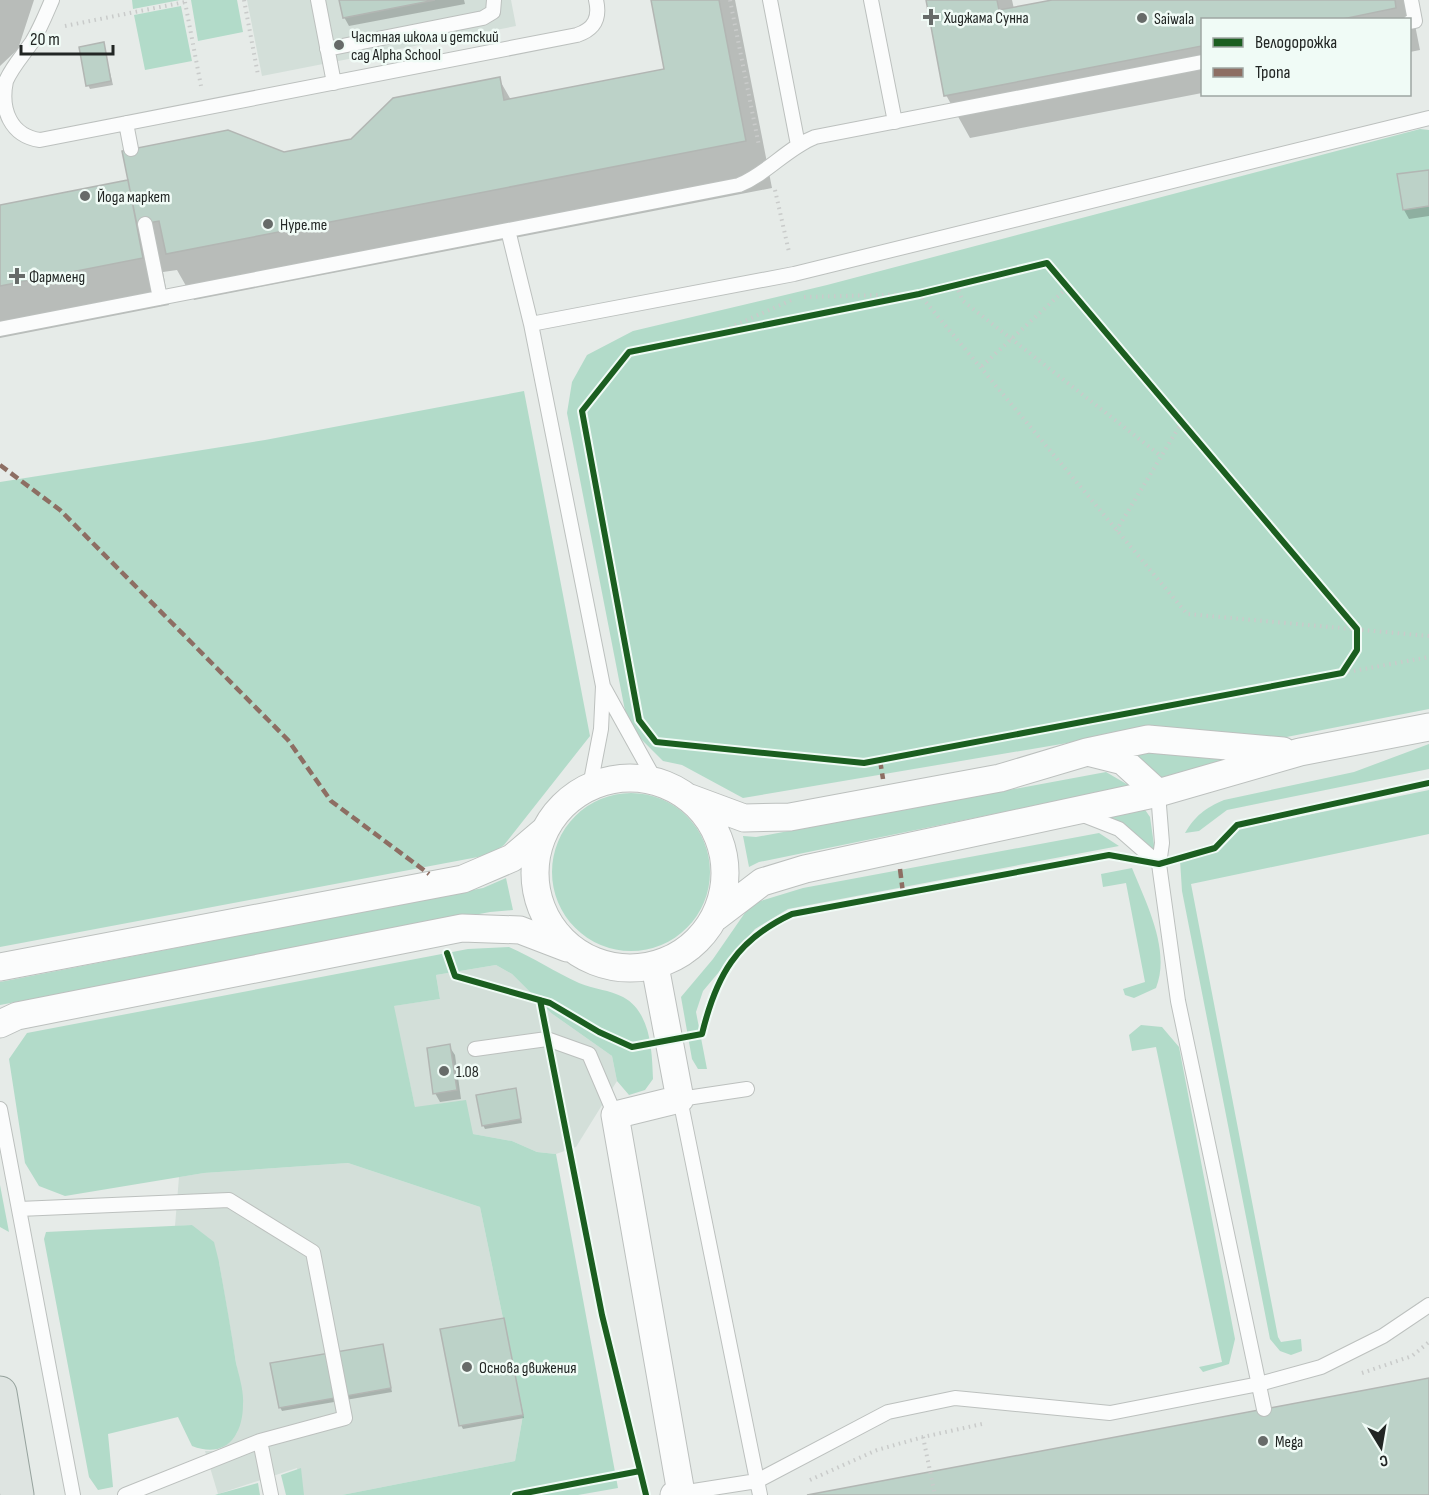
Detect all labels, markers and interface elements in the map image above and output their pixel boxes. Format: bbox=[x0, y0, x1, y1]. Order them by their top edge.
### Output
marker: Хиджама Сунна bbox=[922, 8, 940, 26]
place label: Хиджама Сунна bbox=[943, 9, 1029, 28]
place label: Saiwala bbox=[1154, 10, 1194, 29]
marker: Saiwala bbox=[1135, 11, 1149, 25]
scale bar bbox=[21, 18, 112, 56]
legend bbox=[1201, 18, 1411, 96]
place label: Частная школа и детский сад Alpha School bbox=[351, 28, 499, 65]
text: 20 m bbox=[30, 29, 60, 50]
text: Велодорожка bbox=[1255, 32, 1337, 53]
marker: Частная школа и детский сад Alpha School bbox=[332, 38, 346, 52]
text: Тропа bbox=[1255, 62, 1291, 83]
place label: Йода маркет bbox=[97, 188, 170, 207]
marker: Йода маркет bbox=[78, 189, 92, 203]
place label: Hype.me bbox=[280, 216, 327, 235]
marker: Hype.me bbox=[261, 217, 275, 231]
place label: Фармленд bbox=[29, 268, 85, 287]
marker: Фармленд bbox=[10, 269, 24, 283]
place label: 1.08 bbox=[456, 1063, 479, 1082]
marker: 1.08 bbox=[437, 1064, 451, 1078]
place label: Основа движения bbox=[479, 1359, 576, 1378]
marker: Основа движения bbox=[460, 1360, 474, 1374]
north arrow bbox=[1351, 1417, 1411, 1477]
place label: Mega bbox=[1275, 1433, 1303, 1452]
marker: Mega bbox=[1256, 1434, 1270, 1448]
text: С bbox=[1378, 1450, 1389, 1470]

